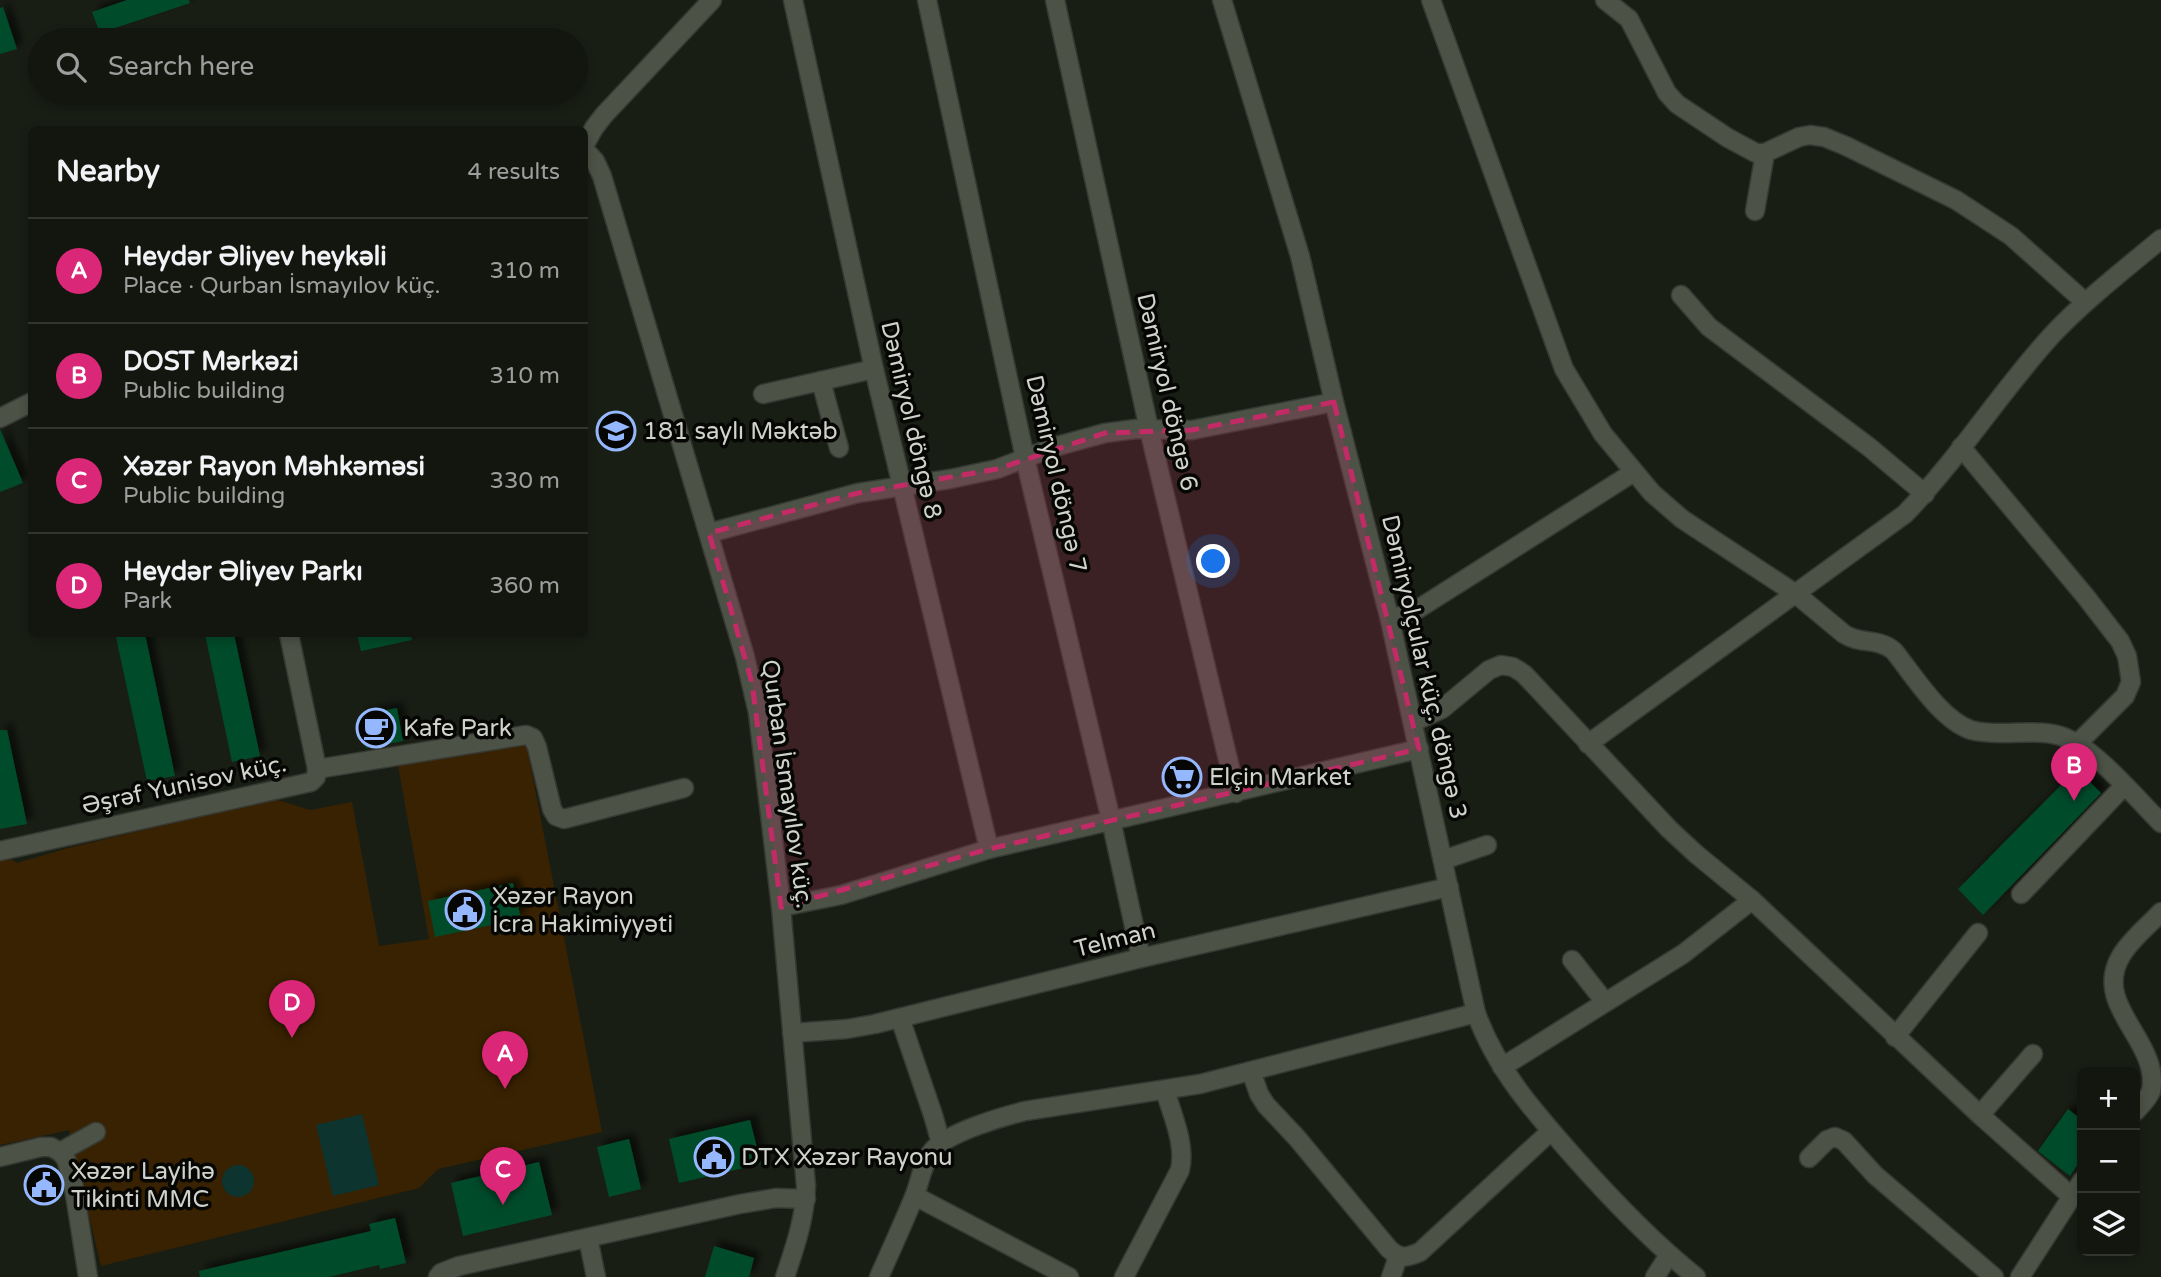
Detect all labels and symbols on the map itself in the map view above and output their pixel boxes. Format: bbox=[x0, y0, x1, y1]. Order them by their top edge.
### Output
street label: Dəmiryol döngə 6 bbox=[1130, 290, 1204, 494]
street label: Dəmiryol döngə 8 bbox=[874, 318, 948, 522]
street label: Dəmiryol döngə 7 bbox=[1019, 372, 1093, 576]
school or university icon: 181 saylı Məktəb bbox=[595, 410, 637, 452]
place label: 181 saylı Məktəb bbox=[643, 417, 838, 446]
street label: Dəmiryolçular küç. döngə 3 bbox=[1375, 512, 1473, 822]
your location bbox=[1196, 544, 1230, 578]
street label: Qurban İsmayılov küç. bbox=[755, 658, 819, 910]
cafe icon: Kafe Park bbox=[355, 707, 397, 749]
place label: Kafe Park bbox=[403, 714, 512, 743]
pin: B bbox=[2051, 743, 2097, 801]
street label: Əşrəf Yunisov küç. bbox=[79, 749, 289, 821]
supermarket icon: Elçin Market bbox=[1161, 756, 1203, 798]
place label: Elçin Market bbox=[1209, 763, 1351, 792]
place label: Xəzər Rayon İcra Hakimiyyəti bbox=[492, 882, 673, 939]
public building icon: Xəzər Rayon İcra Hakimiyyəti bbox=[444, 889, 486, 931]
street label: Telman bbox=[1071, 916, 1159, 964]
pin: D bbox=[269, 980, 315, 1038]
pin: A bbox=[482, 1031, 528, 1089]
public building icon: DTX Xəzər Rayonu bbox=[693, 1136, 735, 1178]
place label: DTX Xəzər Rayonu bbox=[741, 1143, 953, 1172]
pin: C bbox=[480, 1147, 526, 1205]
place label: Xəzər Layihə Tikinti MMC bbox=[71, 1157, 215, 1214]
public building icon: Xəzər Layihə Tikinti MMC bbox=[23, 1164, 65, 1206]

